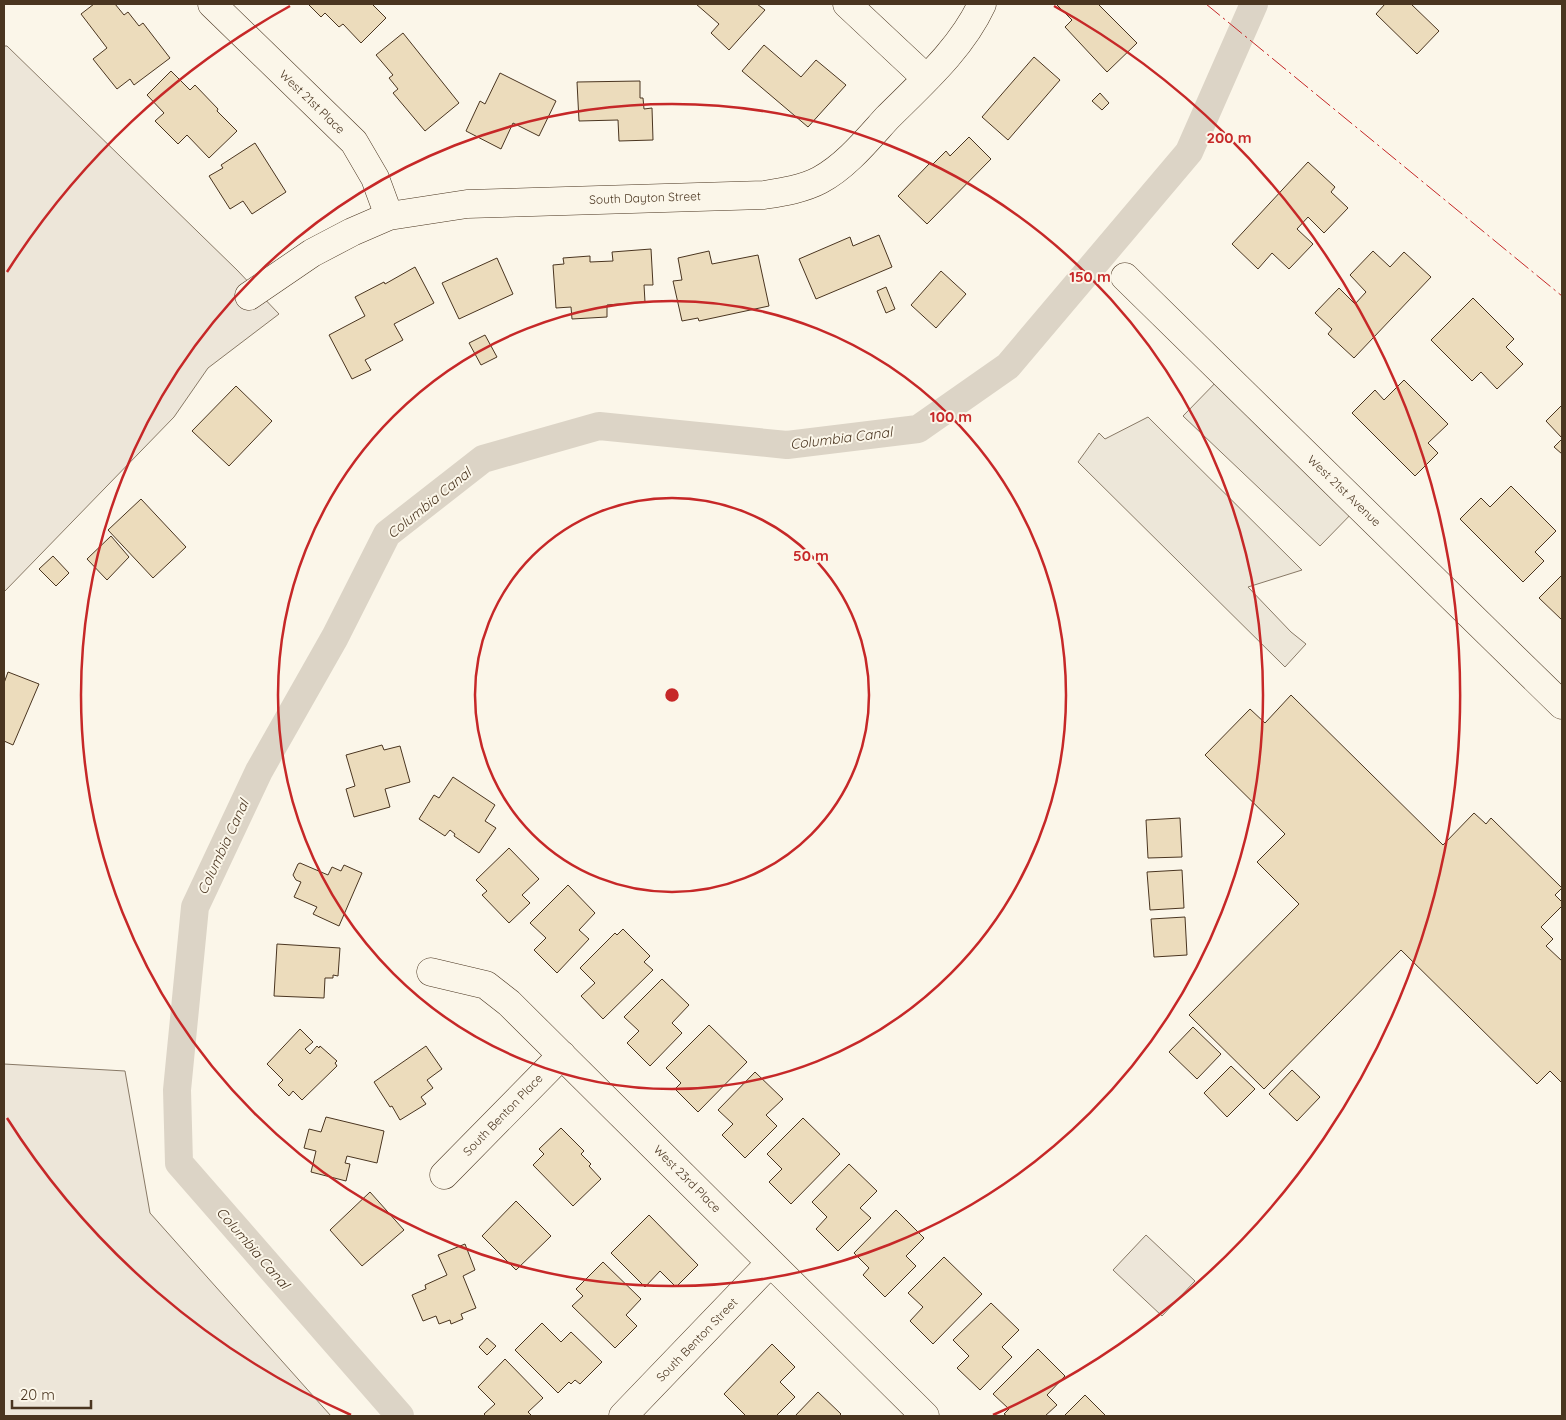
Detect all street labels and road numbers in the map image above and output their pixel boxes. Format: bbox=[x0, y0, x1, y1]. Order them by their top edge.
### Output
street label: West 21st Place bbox=[276, 67, 348, 137]
street label: South Dayton Street bbox=[589, 188, 701, 207]
street label: West 21st Avenue bbox=[1305, 452, 1384, 530]
street label: South Benton Place bbox=[460, 1070, 546, 1159]
street label: West 23rd Place bbox=[651, 1142, 724, 1216]
street label: South Benton Street bbox=[653, 1295, 741, 1385]

